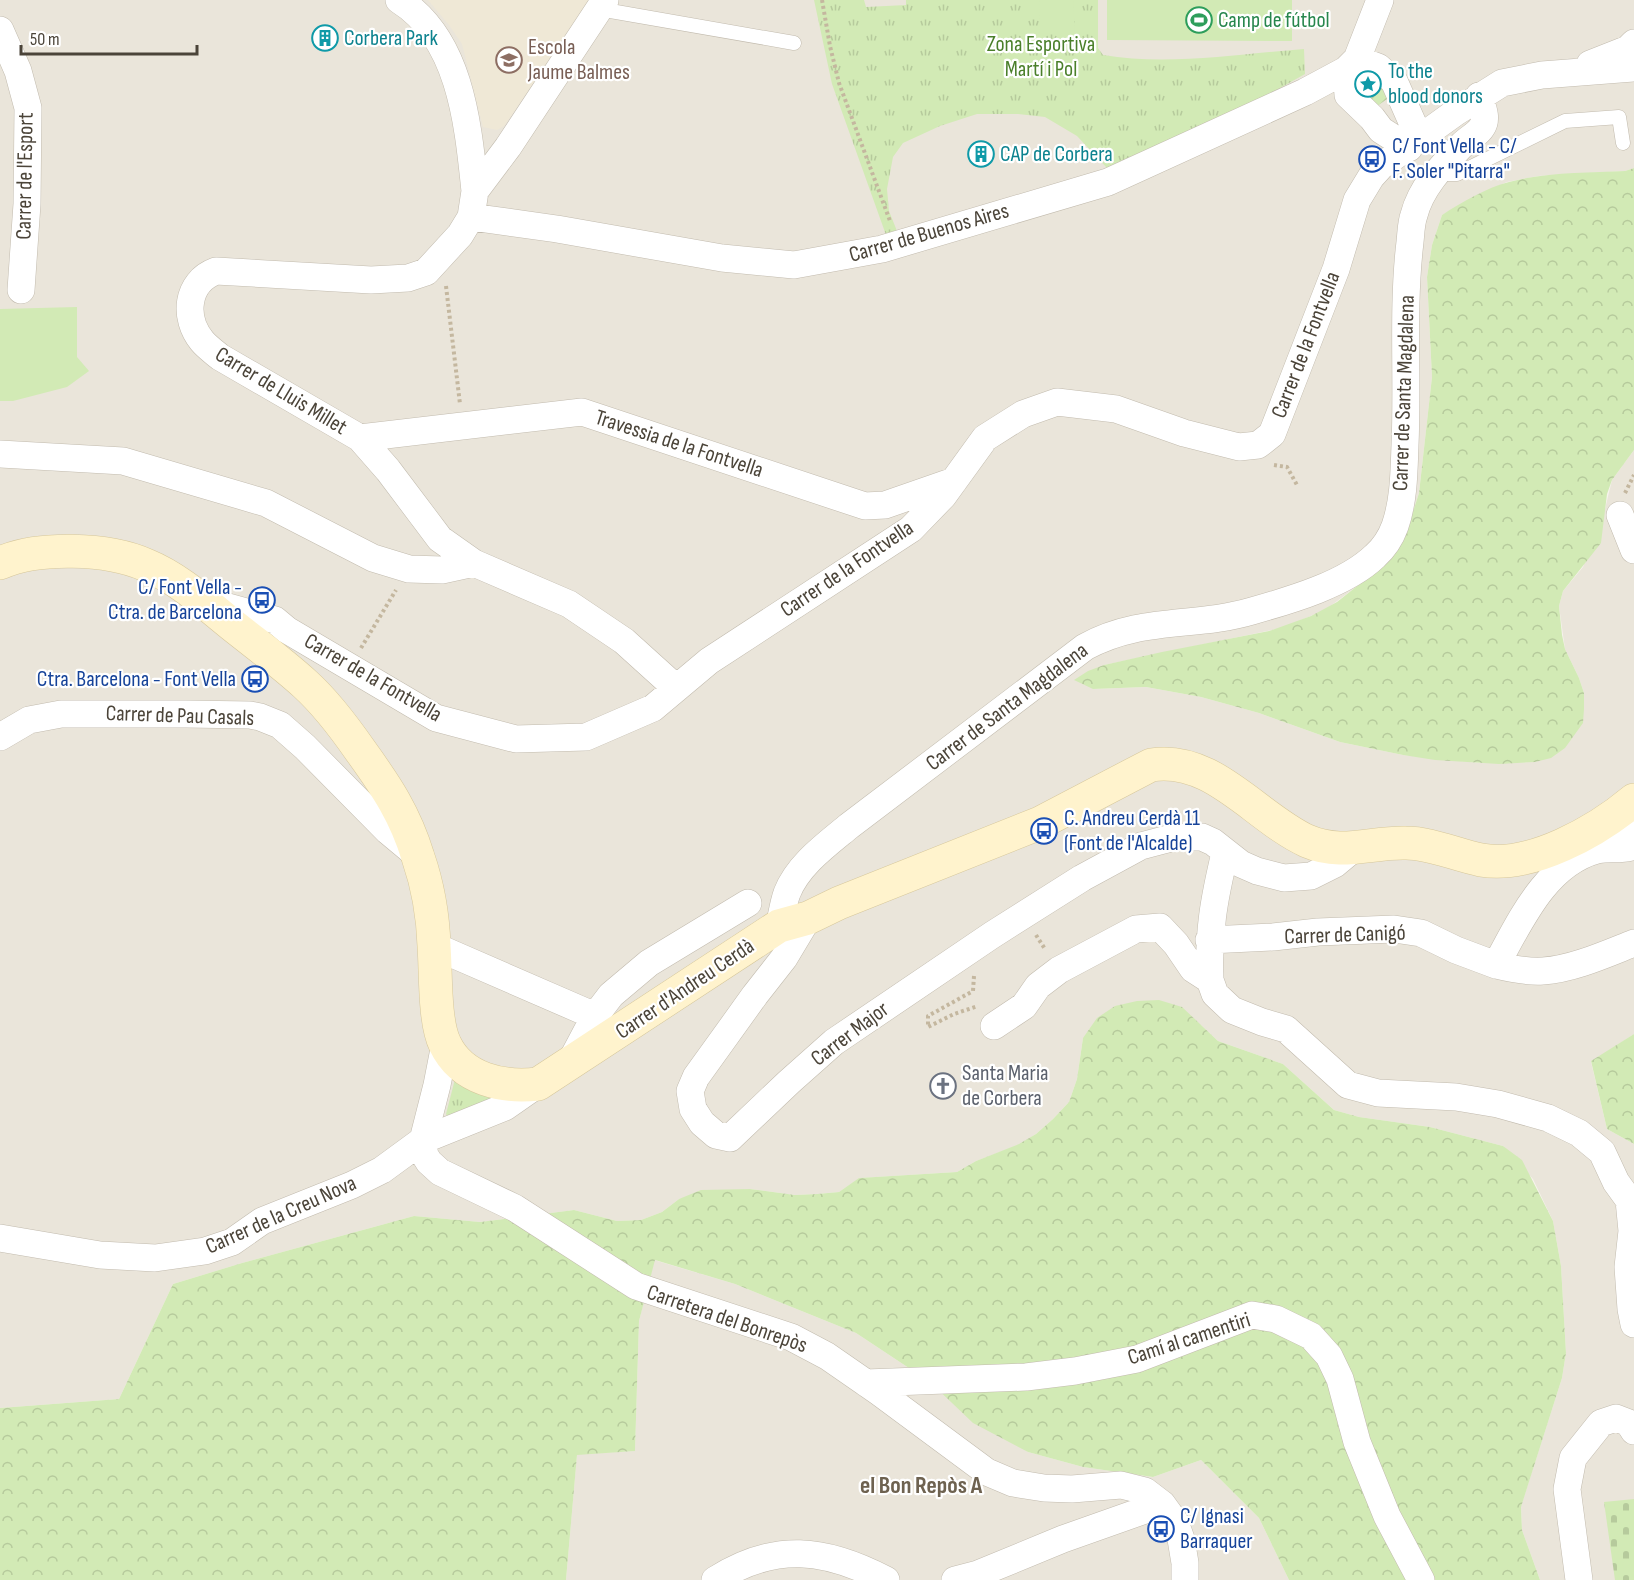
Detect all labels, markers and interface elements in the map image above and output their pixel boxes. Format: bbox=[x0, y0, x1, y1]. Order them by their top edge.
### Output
sports icon: Camp de fútbol bbox=[1184, 5, 1214, 35]
place label: Camp de fútbol bbox=[1218, 7, 1330, 34]
scale bar bbox=[21, 18, 196, 56]
building icon: Corbera Park bbox=[310, 23, 340, 53]
place label: Corbera Park bbox=[344, 25, 439, 52]
text: 50 m bbox=[30, 29, 60, 50]
park label: Zona Esportiva Martí i Pol bbox=[987, 31, 1095, 83]
place label: Escola Jaume Balmes bbox=[527, 34, 630, 86]
school or university icon: Escola Jaume Balmes bbox=[494, 45, 524, 75]
place label: To the blood donors bbox=[1388, 58, 1483, 110]
place icon: To the blood donors bbox=[1353, 69, 1383, 99]
street label: Carrer de l'Esport bbox=[10, 112, 40, 240]
place label: C/ Font Vella - C/ F. Soler "Pitarra" bbox=[1392, 133, 1517, 185]
building icon: CAP de Corbera bbox=[966, 139, 996, 169]
place label: CAP de Corbera bbox=[1000, 141, 1113, 168]
bus stop icon: C/ Font Vella - C/ F. Soler "Pitarra" bbox=[1357, 144, 1387, 174]
street label: Carrer de Buenos Aires bbox=[846, 197, 1012, 269]
street label: Carrer de la Fontvella bbox=[1266, 268, 1346, 422]
street label: Carrer de Santa Magdalena bbox=[1387, 295, 1421, 491]
street label: Carrer de Lluis Millet bbox=[210, 341, 352, 441]
street label: Travessia de la Fontvella bbox=[591, 404, 767, 484]
street label: Carrer de la Fontvella bbox=[775, 515, 919, 623]
place label: C/ Font Vella - Ctra. de Barcelona bbox=[108, 574, 242, 626]
bus stop icon: C/ Font Vella - Ctra. de Barcelona bbox=[247, 585, 277, 615]
street label: Carrer de la Fontvella bbox=[299, 628, 447, 728]
street label: Carrer de Santa Magdalena bbox=[921, 637, 1093, 777]
bus stop icon: Ctra. Barcelona - Font Vella bbox=[240, 664, 270, 694]
place label: Ctra. Barcelona - Font Vella bbox=[37, 666, 236, 693]
street label: Carrer de Pau Casals bbox=[105, 700, 255, 732]
place label: C. Andreu Cerdà 11 (Font de l'Alcalde) bbox=[1064, 805, 1200, 857]
bus stop icon: C. Andreu Cerdà 11 (Font de l'Alcalde) bbox=[1029, 816, 1059, 846]
street label: Carrer de Canigó bbox=[1284, 919, 1406, 951]
street label: Carrer d'Andreu Cerdà bbox=[611, 933, 759, 1045]
street label: Carrer Major bbox=[806, 996, 894, 1072]
place label: Santa Maria de Corbera bbox=[962, 1060, 1048, 1112]
church icon: Santa Maria de Corbera bbox=[928, 1071, 958, 1101]
street label: Carrer de la Creu Nova bbox=[201, 1170, 361, 1260]
street label: Carretera del Bonrepòs bbox=[643, 1279, 811, 1359]
street label: Camí al camentiri bbox=[1124, 1306, 1254, 1372]
district label: el Bon Repòs A bbox=[860, 1471, 983, 1500]
place label: C/ Ignasi Barraquer bbox=[1180, 1503, 1253, 1555]
bus stop icon: C/ Ignasi Barraquer bbox=[1146, 1514, 1176, 1544]

